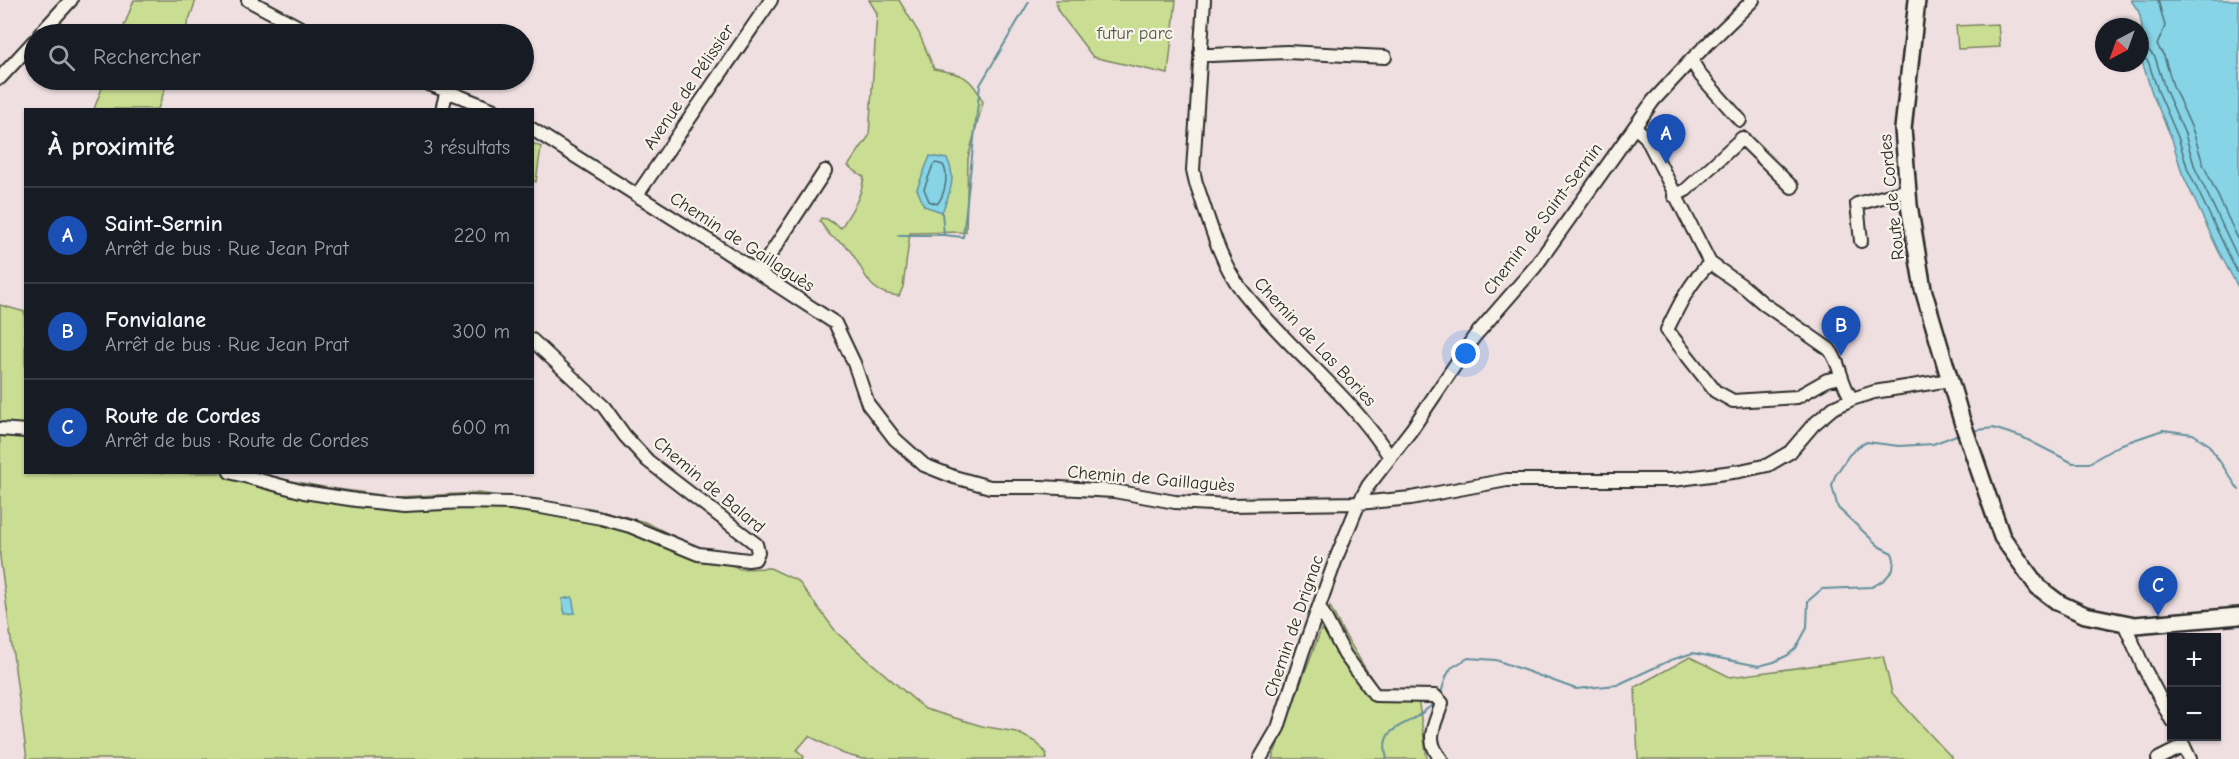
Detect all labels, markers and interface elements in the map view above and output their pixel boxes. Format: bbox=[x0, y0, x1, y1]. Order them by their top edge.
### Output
north arrow bbox=[2095, 18, 2149, 72]
street label: Avenue de Pélissier bbox=[639, 19, 739, 154]
park label: futur parc bbox=[1096, 23, 1173, 44]
search box bbox=[24, 24, 534, 90]
icon: search bbox=[45, 41, 78, 74]
text: Rechercher bbox=[93, 44, 201, 70]
pin: A bbox=[1646, 114, 1686, 164]
text: À proximité bbox=[48, 132, 175, 162]
street label: Route de Cordes bbox=[1875, 133, 1909, 261]
text: 3 résultats bbox=[423, 136, 510, 159]
street label: Chemin de Saint-Sernin bbox=[1479, 139, 1607, 299]
street label: Chemin de Gaillaguès bbox=[666, 187, 818, 297]
text: Saint-Sernin bbox=[105, 211, 223, 237]
text: A bbox=[62, 224, 73, 247]
text: 220 m bbox=[454, 224, 510, 247]
text: Arrêt de bus · Rue Jean Prat bbox=[105, 237, 349, 260]
street label: Chemin de Las Bories bbox=[1250, 273, 1380, 411]
pin: B bbox=[1822, 306, 1860, 356]
text: Fonvialane bbox=[105, 307, 206, 333]
text: B bbox=[61, 320, 74, 343]
text: 300 m bbox=[452, 320, 510, 343]
text: Arrêt de bus · Rue Jean Prat bbox=[105, 333, 349, 356]
your location bbox=[1451, 339, 1480, 368]
text: Route de Cordes bbox=[105, 403, 260, 429]
text: C bbox=[61, 416, 74, 439]
text: 600 m bbox=[452, 416, 510, 439]
text: Arrêt de bus · Route de Cordes bbox=[105, 429, 369, 452]
street label: Chemin de Balard bbox=[649, 432, 769, 538]
street label: Chemin de Gaillaguès bbox=[1066, 461, 1236, 497]
street label: Chemin de Drignac bbox=[1260, 552, 1328, 700]
pin: C bbox=[2138, 566, 2178, 616]
map controls bbox=[2167, 633, 2221, 741]
button: + bbox=[2167, 633, 2221, 687]
button: − bbox=[2167, 687, 2221, 741]

